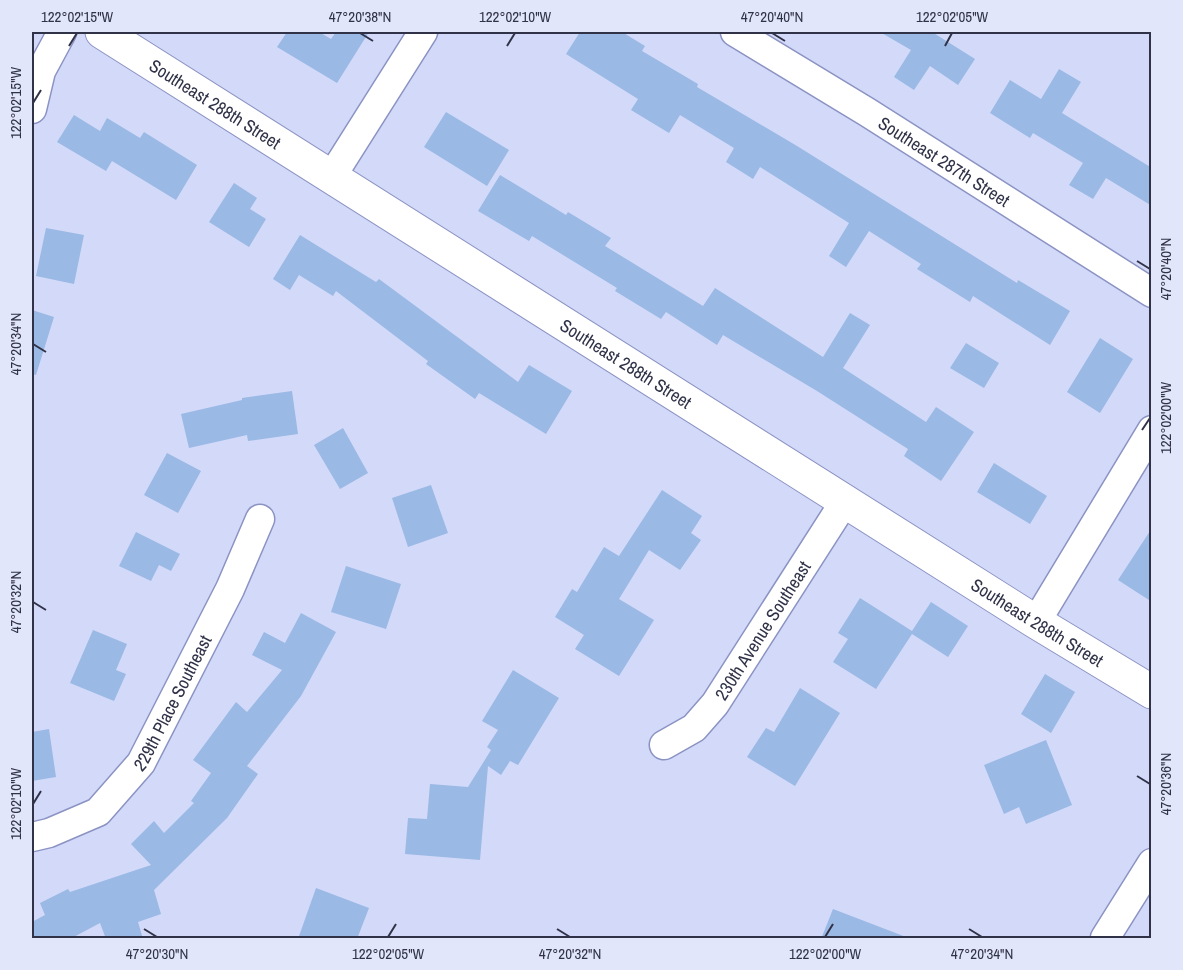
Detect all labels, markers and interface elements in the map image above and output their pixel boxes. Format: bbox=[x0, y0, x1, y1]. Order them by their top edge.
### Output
text: 122°02'15"W bbox=[41, 6, 113, 27]
text: 47°20'38"N bbox=[329, 6, 391, 27]
text: 122°02'10"W bbox=[479, 6, 551, 27]
text: 47°20'40"N bbox=[741, 6, 803, 27]
text: 122°02'05"W bbox=[916, 6, 988, 27]
street label: Southeast 288th Street bbox=[145, 53, 286, 155]
text: 122°02'15"W bbox=[5, 67, 26, 139]
street label: Southeast 287th Street bbox=[874, 110, 1015, 212]
text: 47°20'40"N bbox=[1155, 238, 1176, 300]
street label: Southeast 288th Street bbox=[556, 312, 697, 414]
text: 47°20'34"N bbox=[5, 313, 26, 375]
text: 122°02'00"W bbox=[1155, 382, 1176, 454]
street label: 230th Avenue Southeast bbox=[708, 556, 816, 705]
text: 47°20'32"N bbox=[5, 571, 26, 633]
street label: Southeast 288th Street bbox=[966, 572, 1108, 672]
street label: 229th Place Southeast bbox=[127, 631, 217, 776]
text: 47°20'36"N bbox=[1155, 753, 1176, 815]
text: 122°02'10"W bbox=[5, 768, 26, 840]
text: 47°20'30"N bbox=[126, 943, 188, 964]
text: 122°02'05"W bbox=[352, 943, 424, 964]
text: 47°20'32"N bbox=[539, 943, 601, 964]
text: 122°02'00"W bbox=[789, 943, 861, 964]
text: 47°20'34"N bbox=[951, 943, 1013, 964]

